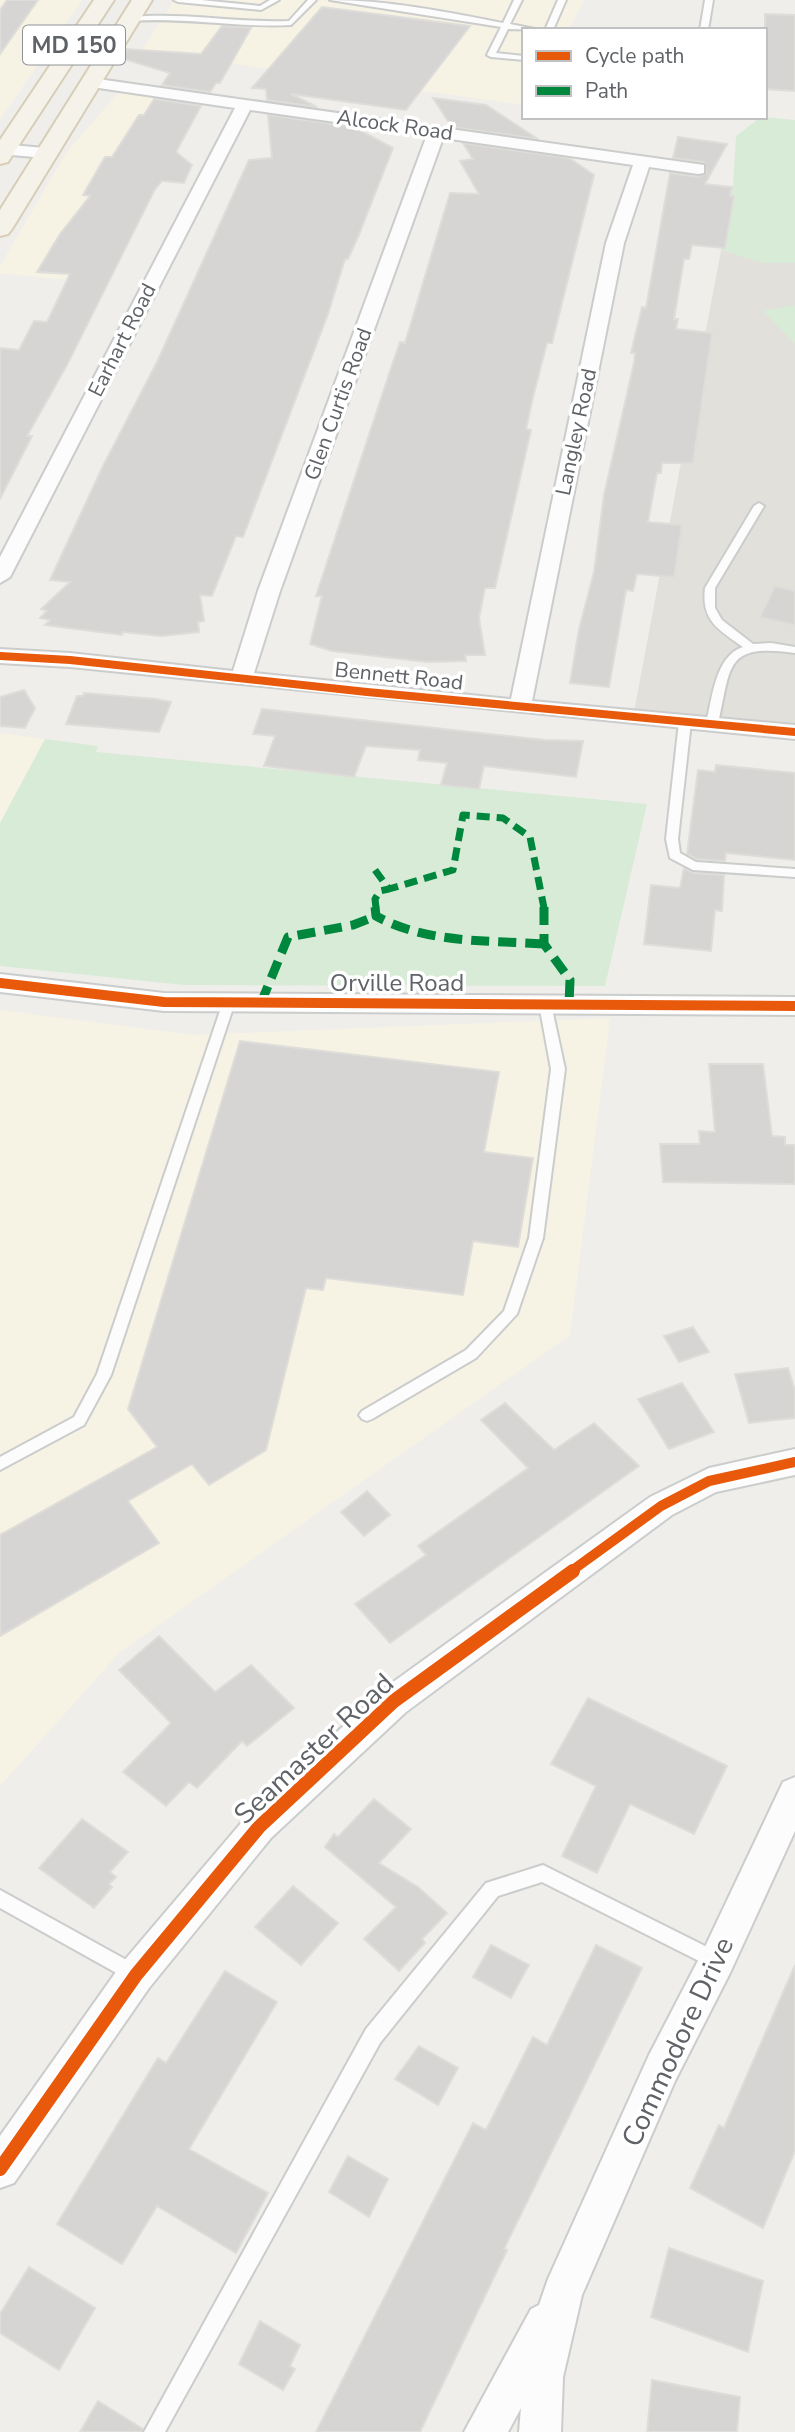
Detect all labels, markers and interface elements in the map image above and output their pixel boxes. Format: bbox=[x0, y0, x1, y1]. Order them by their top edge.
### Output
road number: MD 150 bbox=[23, 26, 125, 64]
legend bbox=[522, 28, 767, 119]
text: Cycle path bbox=[585, 42, 684, 70]
text: Path bbox=[585, 77, 628, 105]
street label: Alcock Road bbox=[335, 103, 455, 147]
street label: Earhart Road bbox=[81, 279, 163, 401]
street label: Glen Curtis Road bbox=[297, 324, 379, 484]
street label: Langley Road bbox=[549, 366, 603, 498]
street label: Bennett Road bbox=[333, 655, 465, 697]
street label: Orville Road bbox=[330, 967, 464, 999]
street label: Seamaster Road bbox=[226, 1665, 402, 1833]
street label: Commodore Drive bbox=[613, 1931, 743, 2153]

